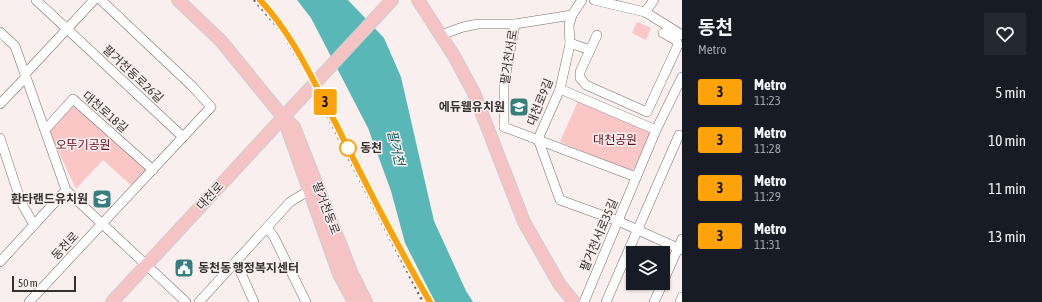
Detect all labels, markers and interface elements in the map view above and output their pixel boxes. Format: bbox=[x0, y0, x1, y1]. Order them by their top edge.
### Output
button: heart bbox=[984, 13, 1026, 55]
text: 동천 bbox=[698, 16, 733, 38]
street label: 팔거천서로 bbox=[498, 29, 520, 85]
street label: 팔거천동로26길 bbox=[100, 42, 166, 106]
text: Metro bbox=[698, 42, 726, 57]
street label: 대천로9길 bbox=[524, 76, 556, 128]
text: Metro bbox=[754, 76, 787, 93]
text: 3 bbox=[717, 84, 723, 100]
text: 5 min bbox=[995, 84, 1026, 101]
street label: 대천로18길 bbox=[79, 89, 131, 135]
line badge: 3 bbox=[312, 89, 338, 115]
text: 11:23 bbox=[754, 93, 781, 108]
text: 3 bbox=[322, 94, 328, 110]
school or university icon: 에듀웰유치원 bbox=[508, 96, 530, 118]
place label: 에듀웰유치원 bbox=[439, 100, 505, 114]
text: Metro bbox=[754, 124, 787, 141]
water label: 팔거천 bbox=[385, 129, 408, 168]
text: 3 bbox=[717, 132, 723, 148]
text: 10 min bbox=[988, 132, 1026, 149]
park label: 대천공원 bbox=[593, 133, 637, 147]
park label: 오뚜기공원 bbox=[55, 138, 111, 152]
marker: 동천 bbox=[339, 139, 357, 157]
place label: 동천 bbox=[360, 141, 382, 155]
text: 11:28 bbox=[754, 141, 781, 156]
text: Metro bbox=[754, 172, 787, 189]
street label: 대천로 bbox=[194, 179, 226, 213]
street label: 팔거천동로 bbox=[310, 180, 342, 236]
text: 3 bbox=[717, 180, 723, 196]
text: 11 min bbox=[988, 180, 1026, 197]
school or university icon: 환타랜드유치원 bbox=[91, 188, 113, 210]
text: 11:29 bbox=[754, 189, 781, 204]
place label: 환타랜드유치원 bbox=[11, 192, 88, 206]
street label: 팔거천서로35길 bbox=[577, 197, 621, 273]
text: Metro bbox=[754, 220, 787, 237]
text: 3 bbox=[717, 228, 723, 244]
text: 13 min bbox=[988, 228, 1026, 245]
street label: 동천로 bbox=[49, 229, 81, 263]
text: 11:31 bbox=[754, 237, 781, 252]
map controls bbox=[626, 246, 670, 290]
button: layers bbox=[626, 246, 670, 290]
public building icon: 동천동 행정복지센터 bbox=[173, 257, 195, 279]
place label: 동천동 행정복지센터 bbox=[198, 261, 299, 275]
scale bar bbox=[12, 274, 76, 293]
text: 50 m bbox=[18, 277, 38, 289]

